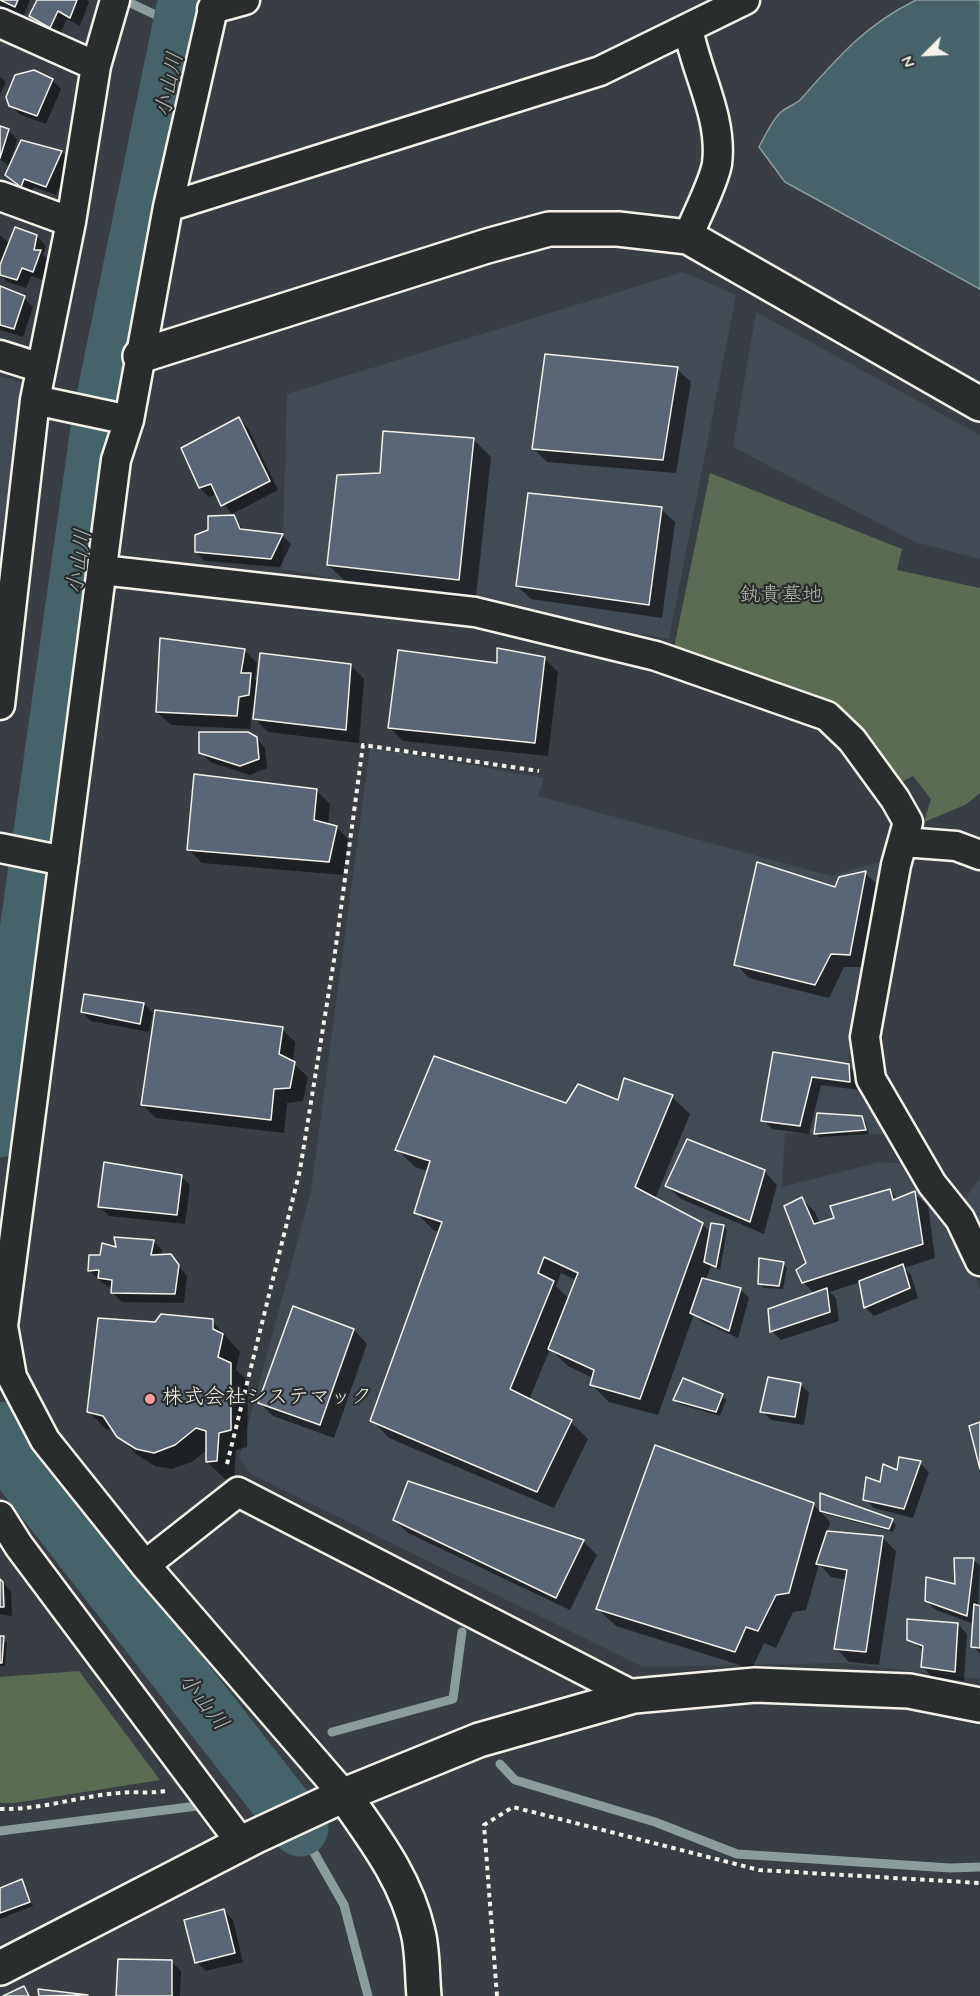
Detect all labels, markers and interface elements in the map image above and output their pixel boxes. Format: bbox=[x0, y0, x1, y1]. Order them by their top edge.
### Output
north arrow bbox=[896, 24, 956, 84]
water label: 小山川 bbox=[151, 50, 191, 120]
text: N bbox=[897, 52, 921, 71]
water label: 小山川 bbox=[63, 527, 99, 597]
park label: 釻貴墓地 bbox=[739, 584, 823, 610]
place label: 株式会社システマック bbox=[162, 1386, 372, 1412]
marker: 株式会社システマック bbox=[143, 1392, 157, 1406]
water label: 小山川 bbox=[171, 1669, 233, 1737]

